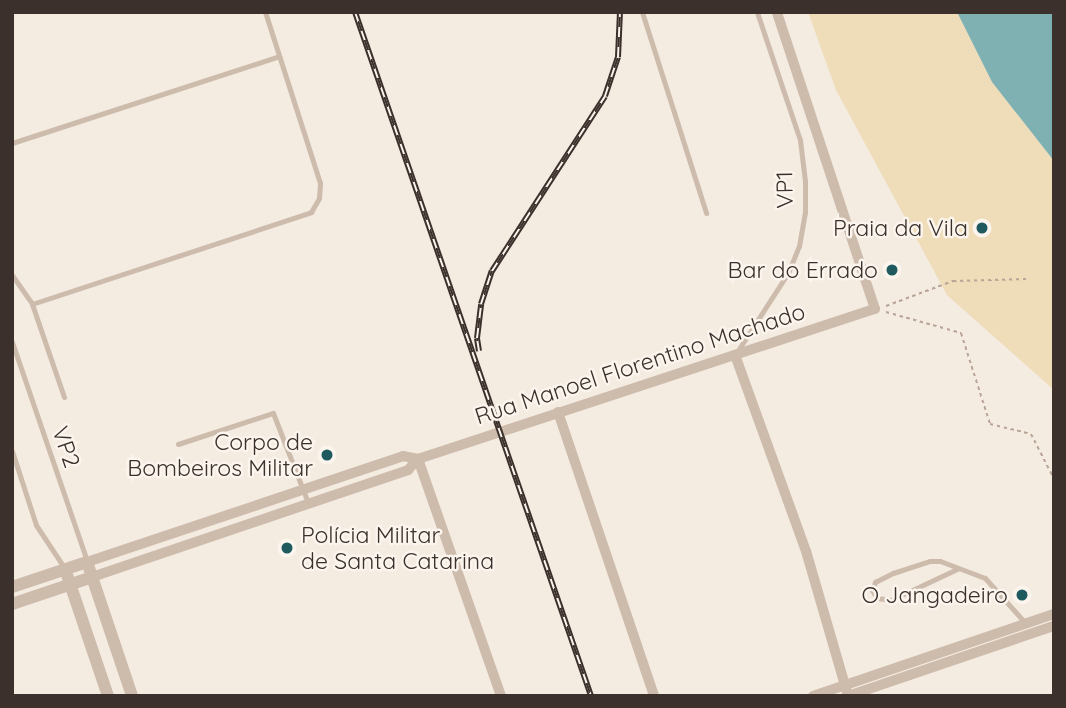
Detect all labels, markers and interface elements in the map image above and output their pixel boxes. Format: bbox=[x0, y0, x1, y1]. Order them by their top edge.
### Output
street label: VP1 bbox=[771, 171, 799, 209]
place label: Praia da Vila bbox=[833, 214, 968, 242]
marker: Praia da Vila bbox=[974, 220, 990, 236]
place label: Bar do Errado bbox=[728, 256, 878, 284]
marker: Bar do Errado bbox=[884, 262, 900, 278]
street label: Rua Manoel Florentino Machado bbox=[471, 297, 809, 431]
street label: VP2 bbox=[46, 423, 86, 471]
place label: Corpo de Bombeiros Militar bbox=[127, 428, 313, 482]
marker: Corpo de Bombeiros Militar bbox=[319, 447, 335, 463]
place label: Polícia Militar de Santa Catarina bbox=[301, 521, 494, 575]
marker: Polícia Militar de Santa Catarina bbox=[279, 540, 295, 556]
place label: O Jangadeiro bbox=[861, 581, 1008, 609]
marker: O Jangadeiro bbox=[1014, 587, 1030, 603]

